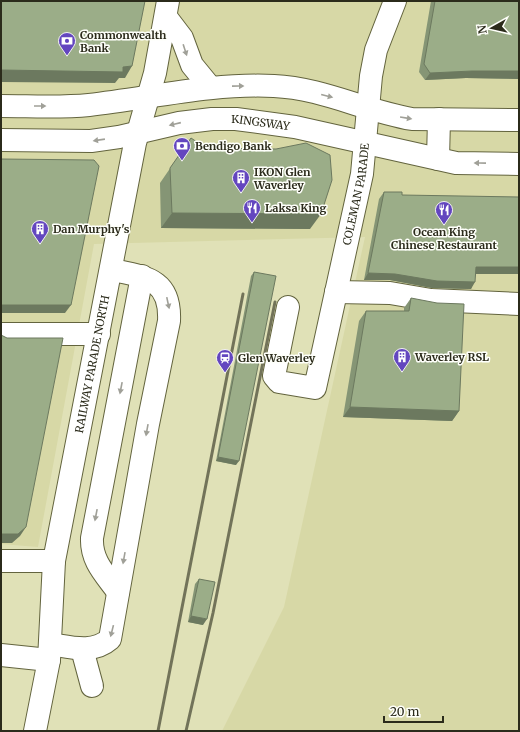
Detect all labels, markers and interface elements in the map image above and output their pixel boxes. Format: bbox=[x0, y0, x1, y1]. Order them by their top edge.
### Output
north arrow bbox=[472, 8, 512, 48]
text: N bbox=[475, 24, 490, 35]
place label: Commonwealth Bank bbox=[80, 28, 167, 55]
bank icon: Commonwealth Bank bbox=[57, 31, 77, 56]
one-way arrow bbox=[183, 44, 189, 56]
one-way arrow bbox=[232, 83, 245, 89]
one-way arrow bbox=[321, 93, 333, 99]
one-way arrow bbox=[34, 103, 47, 109]
street label: KINGSWAY bbox=[231, 112, 292, 133]
one-way arrow bbox=[400, 115, 412, 121]
one-way arrow bbox=[169, 122, 181, 128]
bank icon: Bendigo Bank bbox=[172, 136, 192, 161]
one-way arrow bbox=[93, 137, 106, 143]
place label: Bendigo Bank bbox=[195, 139, 272, 153]
street label: COLEMAN PARADE bbox=[340, 142, 372, 246]
one-way arrow bbox=[473, 160, 486, 166]
place label: IKON Glen Waverley bbox=[253, 165, 311, 192]
building icon: IKON Glen Waverley bbox=[231, 168, 251, 193]
restaurant icon: Laksa King bbox=[242, 198, 262, 223]
restaurant icon: Ocean King Chinese Restaurant bbox=[434, 200, 454, 225]
place label: Laksa King bbox=[265, 201, 326, 215]
building icon: Dan Murphy's bbox=[30, 219, 50, 244]
place label: Dan Murphy's bbox=[53, 222, 130, 236]
place label: Ocean King Chinese Restaurant bbox=[391, 225, 498, 252]
street label: RAILWAY PARADE NORTH bbox=[72, 294, 112, 434]
one-way arrow bbox=[165, 297, 171, 309]
building icon: Waverley RSL bbox=[392, 347, 412, 372]
station icon: Glen Waverley bbox=[215, 348, 235, 373]
place label: Waverley RSL bbox=[414, 350, 489, 364]
place label: Glen Waverley bbox=[238, 351, 316, 365]
one-way arrow bbox=[118, 382, 124, 394]
one-way arrow bbox=[144, 424, 150, 437]
one-way arrow bbox=[93, 509, 99, 521]
one-way arrow bbox=[121, 552, 127, 564]
one-way arrow bbox=[109, 625, 115, 637]
scale bar bbox=[384, 698, 443, 724]
text: 20 m bbox=[390, 704, 419, 719]

